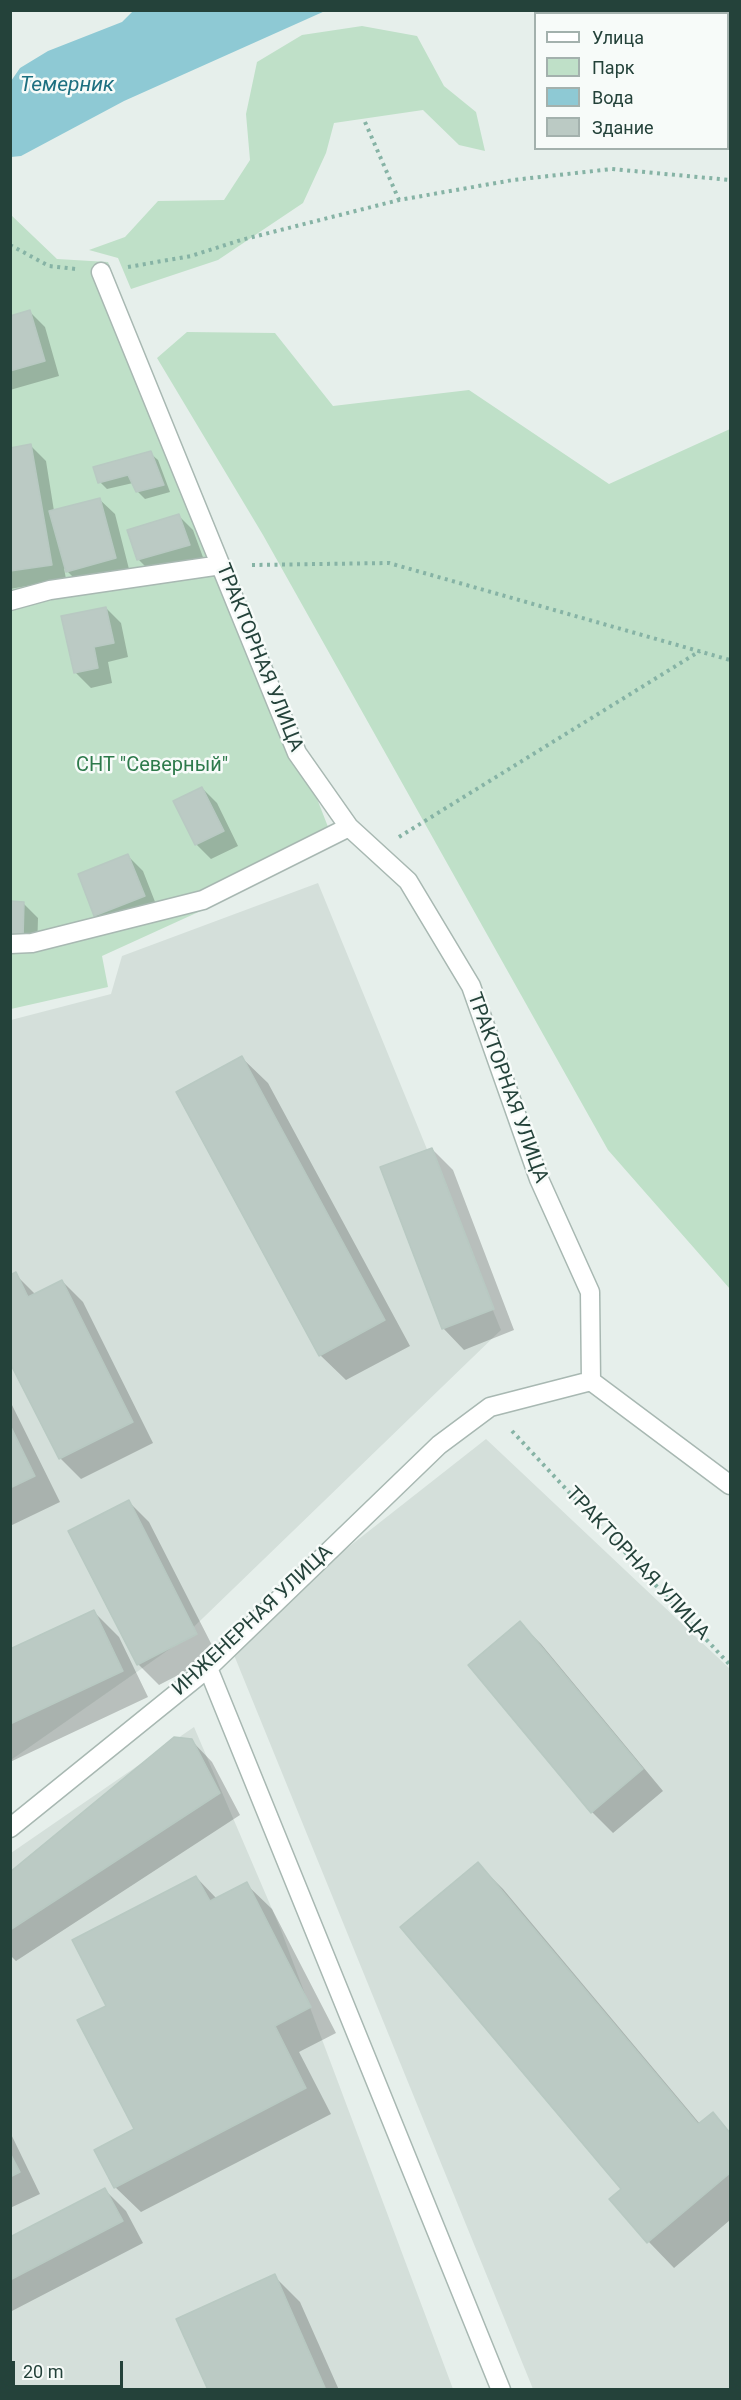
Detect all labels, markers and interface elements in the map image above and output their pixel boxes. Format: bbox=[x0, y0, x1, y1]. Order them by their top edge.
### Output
legend bbox=[534, 12, 729, 150]
text: Улица bbox=[592, 27, 644, 48]
text: Парк bbox=[592, 57, 634, 78]
water label: Темерник bbox=[20, 73, 114, 99]
text: Вода bbox=[592, 87, 634, 108]
text: Здание bbox=[592, 117, 654, 138]
street label: ТРАКТОРНАЯ УЛИЦА bbox=[210, 560, 308, 756]
park label: СНТ "Северный" bbox=[76, 754, 228, 778]
street label: ТРАКТОРНАЯ УЛИЦА bbox=[461, 990, 553, 1186]
street label: ТРАКТОРНАЯ УЛИЦА bbox=[560, 1482, 714, 1646]
street label: ИНЖЕНЕРНАЯ УЛИЦА bbox=[168, 1541, 338, 1701]
scale bar bbox=[15, 2349, 126, 2387]
text: 20 m bbox=[23, 2361, 63, 2382]

